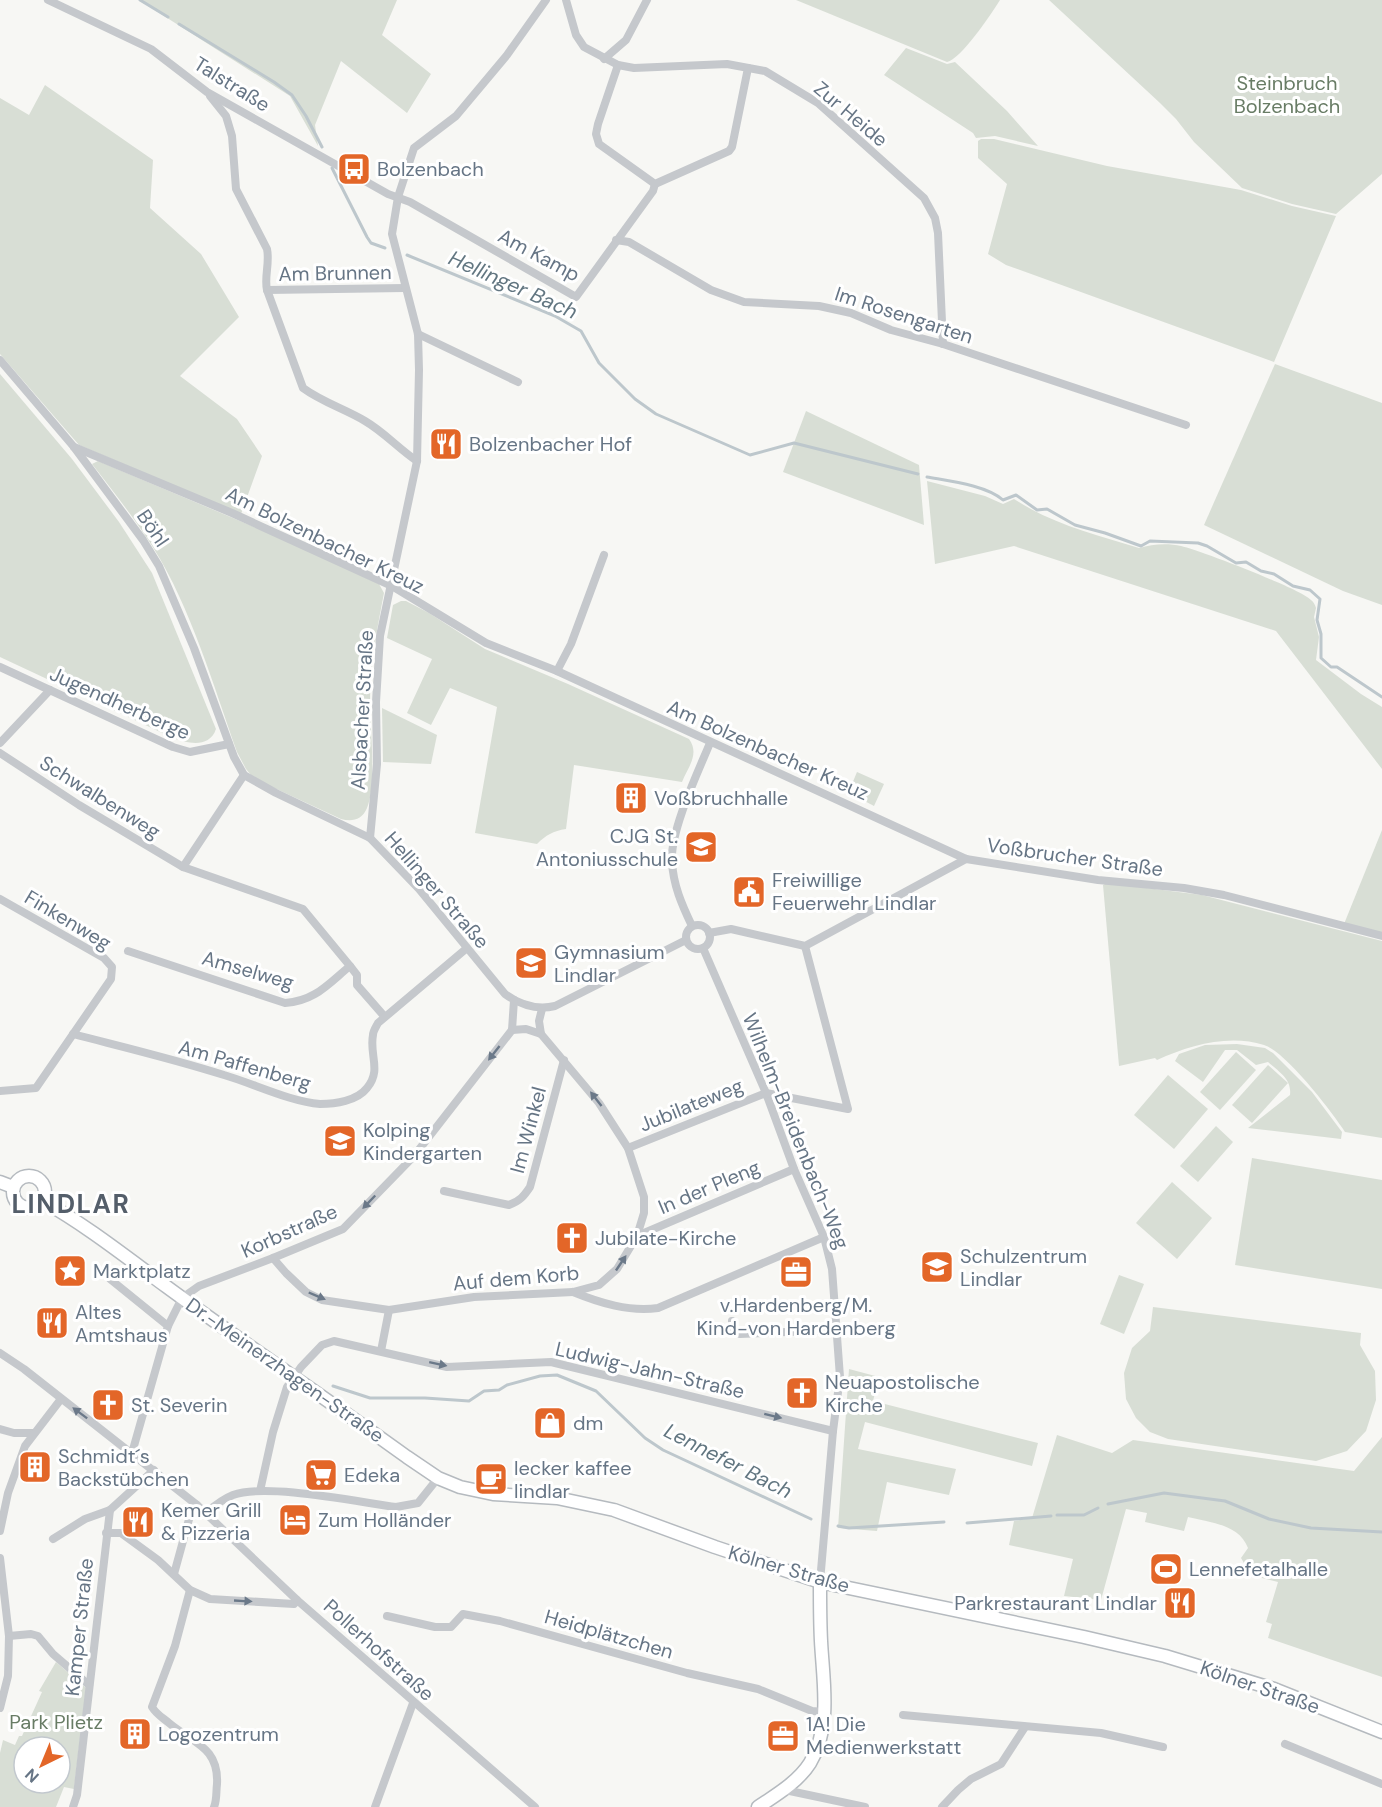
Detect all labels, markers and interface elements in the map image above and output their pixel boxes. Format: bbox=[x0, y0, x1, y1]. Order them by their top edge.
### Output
street label: Talstraße bbox=[189, 50, 275, 118]
park label: Steinbruch Bolzenbach bbox=[1234, 70, 1340, 119]
street label: Zur Heide bbox=[809, 76, 893, 152]
bus stop icon: Bolzenbach bbox=[336, 151, 372, 187]
place label: Bolzenbach bbox=[377, 156, 484, 182]
street label: Am Kamp bbox=[494, 223, 584, 287]
water label: Hellinger Bach bbox=[444, 244, 582, 326]
street label: Am Brunnen bbox=[278, 259, 392, 287]
street label: Im Rosengarten bbox=[832, 280, 976, 350]
restaurant icon: Bolzenbacher Hof bbox=[428, 426, 464, 462]
place label: Bolzenbacher Hof bbox=[469, 431, 632, 457]
street label: Am Bolzenbacher Kreuz bbox=[221, 481, 429, 599]
street label: Böhl bbox=[131, 504, 175, 552]
street label: Alsbacher Straße bbox=[345, 629, 379, 791]
street label: Jugendherberge bbox=[46, 660, 194, 746]
street label: Am Bolzenbacher Kreuz bbox=[663, 694, 873, 806]
street label: Schwalbenweg bbox=[35, 750, 165, 844]
building icon: Voßbruchhalle bbox=[613, 780, 649, 816]
place label: Voßbruchhalle bbox=[654, 785, 788, 811]
place label: CJG St. Antoniusschule bbox=[536, 823, 678, 872]
street label: Hellinger Straße bbox=[379, 826, 495, 954]
school or university icon: CJG St. Antoniusschule bbox=[683, 829, 719, 865]
street label: Voßbrucher Straße bbox=[985, 832, 1165, 882]
place label: Freiwillige Feuerwehr Lindlar bbox=[772, 867, 936, 916]
public building icon: Freiwillige Feuerwehr Lindlar bbox=[731, 874, 767, 910]
street label: Finkenweg bbox=[20, 884, 116, 956]
place label: Gymnasium Lindlar bbox=[554, 939, 665, 988]
street label: Amselweg bbox=[199, 945, 297, 995]
school or university icon: Gymnasium Lindlar bbox=[513, 945, 549, 981]
street label: Wilhelm-Breidenbach-Weg bbox=[737, 1009, 855, 1253]
street label: Am Paffenberg bbox=[176, 1034, 314, 1096]
one-way arrow bbox=[489, 1045, 501, 1060]
street label: Jubilateweg bbox=[635, 1072, 747, 1138]
street label: Im Winkel bbox=[504, 1084, 552, 1176]
one-way arrow bbox=[590, 1092, 602, 1108]
place label: Kolping Kindergarten bbox=[363, 1117, 482, 1166]
school or university icon: Kolping Kindergarten bbox=[322, 1123, 358, 1159]
street label: In der Pleng bbox=[654, 1154, 764, 1220]
district label: LINDLAR bbox=[12, 1187, 130, 1221]
one-way arrow bbox=[363, 1195, 377, 1209]
street label: Korbstraße bbox=[237, 1198, 341, 1264]
church icon: Jubilate-Kirche bbox=[554, 1220, 590, 1256]
place label: Jubilate-Kirche bbox=[595, 1225, 736, 1251]
place label: Schulzentrum Lindlar bbox=[960, 1243, 1087, 1292]
school or university icon: Schulzentrum Lindlar bbox=[919, 1249, 955, 1285]
place icon: Marktplatz bbox=[52, 1253, 88, 1289]
one-way arrow bbox=[615, 1254, 626, 1271]
office icon: v.Hardenberg/M. Kind-von Hardenberg bbox=[778, 1254, 814, 1290]
place label: Marktplatz bbox=[93, 1258, 191, 1284]
street label: Auf dem Korb bbox=[452, 1260, 580, 1296]
one-way arrow bbox=[308, 1291, 326, 1301]
street label: Dr.-Meinerzhagen-Straße bbox=[181, 1292, 389, 1448]
place label: v.Hardenberg/M. Kind-von Hardenberg bbox=[696, 1292, 896, 1341]
place label: Altes Amtshaus bbox=[75, 1299, 168, 1348]
restaurant icon: Altes Amtshaus bbox=[34, 1305, 70, 1341]
street label: Ludwig-Jahn-Straße bbox=[553, 1336, 747, 1404]
one-way arrow bbox=[429, 1360, 447, 1370]
place label: Neuapostolische Kirche bbox=[825, 1369, 980, 1418]
church icon: Neuapostolische Kirche bbox=[784, 1375, 820, 1411]
church icon: St. Severin bbox=[90, 1387, 126, 1423]
place label: St. Severin bbox=[131, 1392, 227, 1418]
shop icon: dm bbox=[532, 1405, 568, 1441]
one-way arrow bbox=[72, 1408, 87, 1420]
place label: dm bbox=[573, 1410, 603, 1436]
one-way arrow bbox=[764, 1412, 782, 1422]
water label: Lennefer Bach bbox=[659, 1417, 797, 1505]
place label: Schmidt´s Backstübchen bbox=[58, 1443, 189, 1492]
building icon: Schmidt´s Backstübchen bbox=[17, 1449, 53, 1485]
place label: lecker kaffee lindlar bbox=[514, 1455, 632, 1504]
supermarket icon: Edeka bbox=[303, 1457, 339, 1493]
cafe icon: lecker kaffee lindlar bbox=[473, 1461, 509, 1497]
place label: Edeka bbox=[344, 1462, 400, 1488]
place label: Kemer Grill & Pizzeria bbox=[161, 1497, 262, 1546]
hotel icon: Zum Holländer bbox=[277, 1502, 313, 1538]
restaurant icon: Kemer Grill & Pizzeria bbox=[120, 1504, 156, 1540]
place label: Zum Holländer bbox=[318, 1507, 451, 1533]
street label: Kölner Straße bbox=[725, 1539, 853, 1599]
sports icon: Lennefetalhalle bbox=[1148, 1551, 1184, 1587]
place label: Lennefetalhalle bbox=[1189, 1556, 1328, 1582]
street label: Kamper Straße bbox=[59, 1557, 99, 1697]
restaurant icon: Parkrestaurant Lindlar bbox=[1162, 1585, 1198, 1621]
place label: Parkrestaurant Lindlar bbox=[954, 1590, 1157, 1616]
street label: Pollerhofstraße bbox=[318, 1593, 440, 1707]
one-way arrow bbox=[234, 1596, 253, 1605]
street label: Heidplätzchen bbox=[542, 1603, 676, 1665]
street label: Kölner Straße bbox=[1197, 1654, 1323, 1720]
park label: Park Plietz bbox=[9, 1709, 103, 1735]
place label: 1A! Die Medienwerkstatt bbox=[806, 1711, 961, 1760]
building icon: Logozentrum bbox=[117, 1716, 153, 1752]
office icon: 1A! Die Medienwerkstatt bbox=[765, 1718, 801, 1754]
place label: Logozentrum bbox=[158, 1721, 279, 1747]
north arrow bbox=[12, 1735, 72, 1795]
text: N bbox=[21, 1764, 44, 1787]

